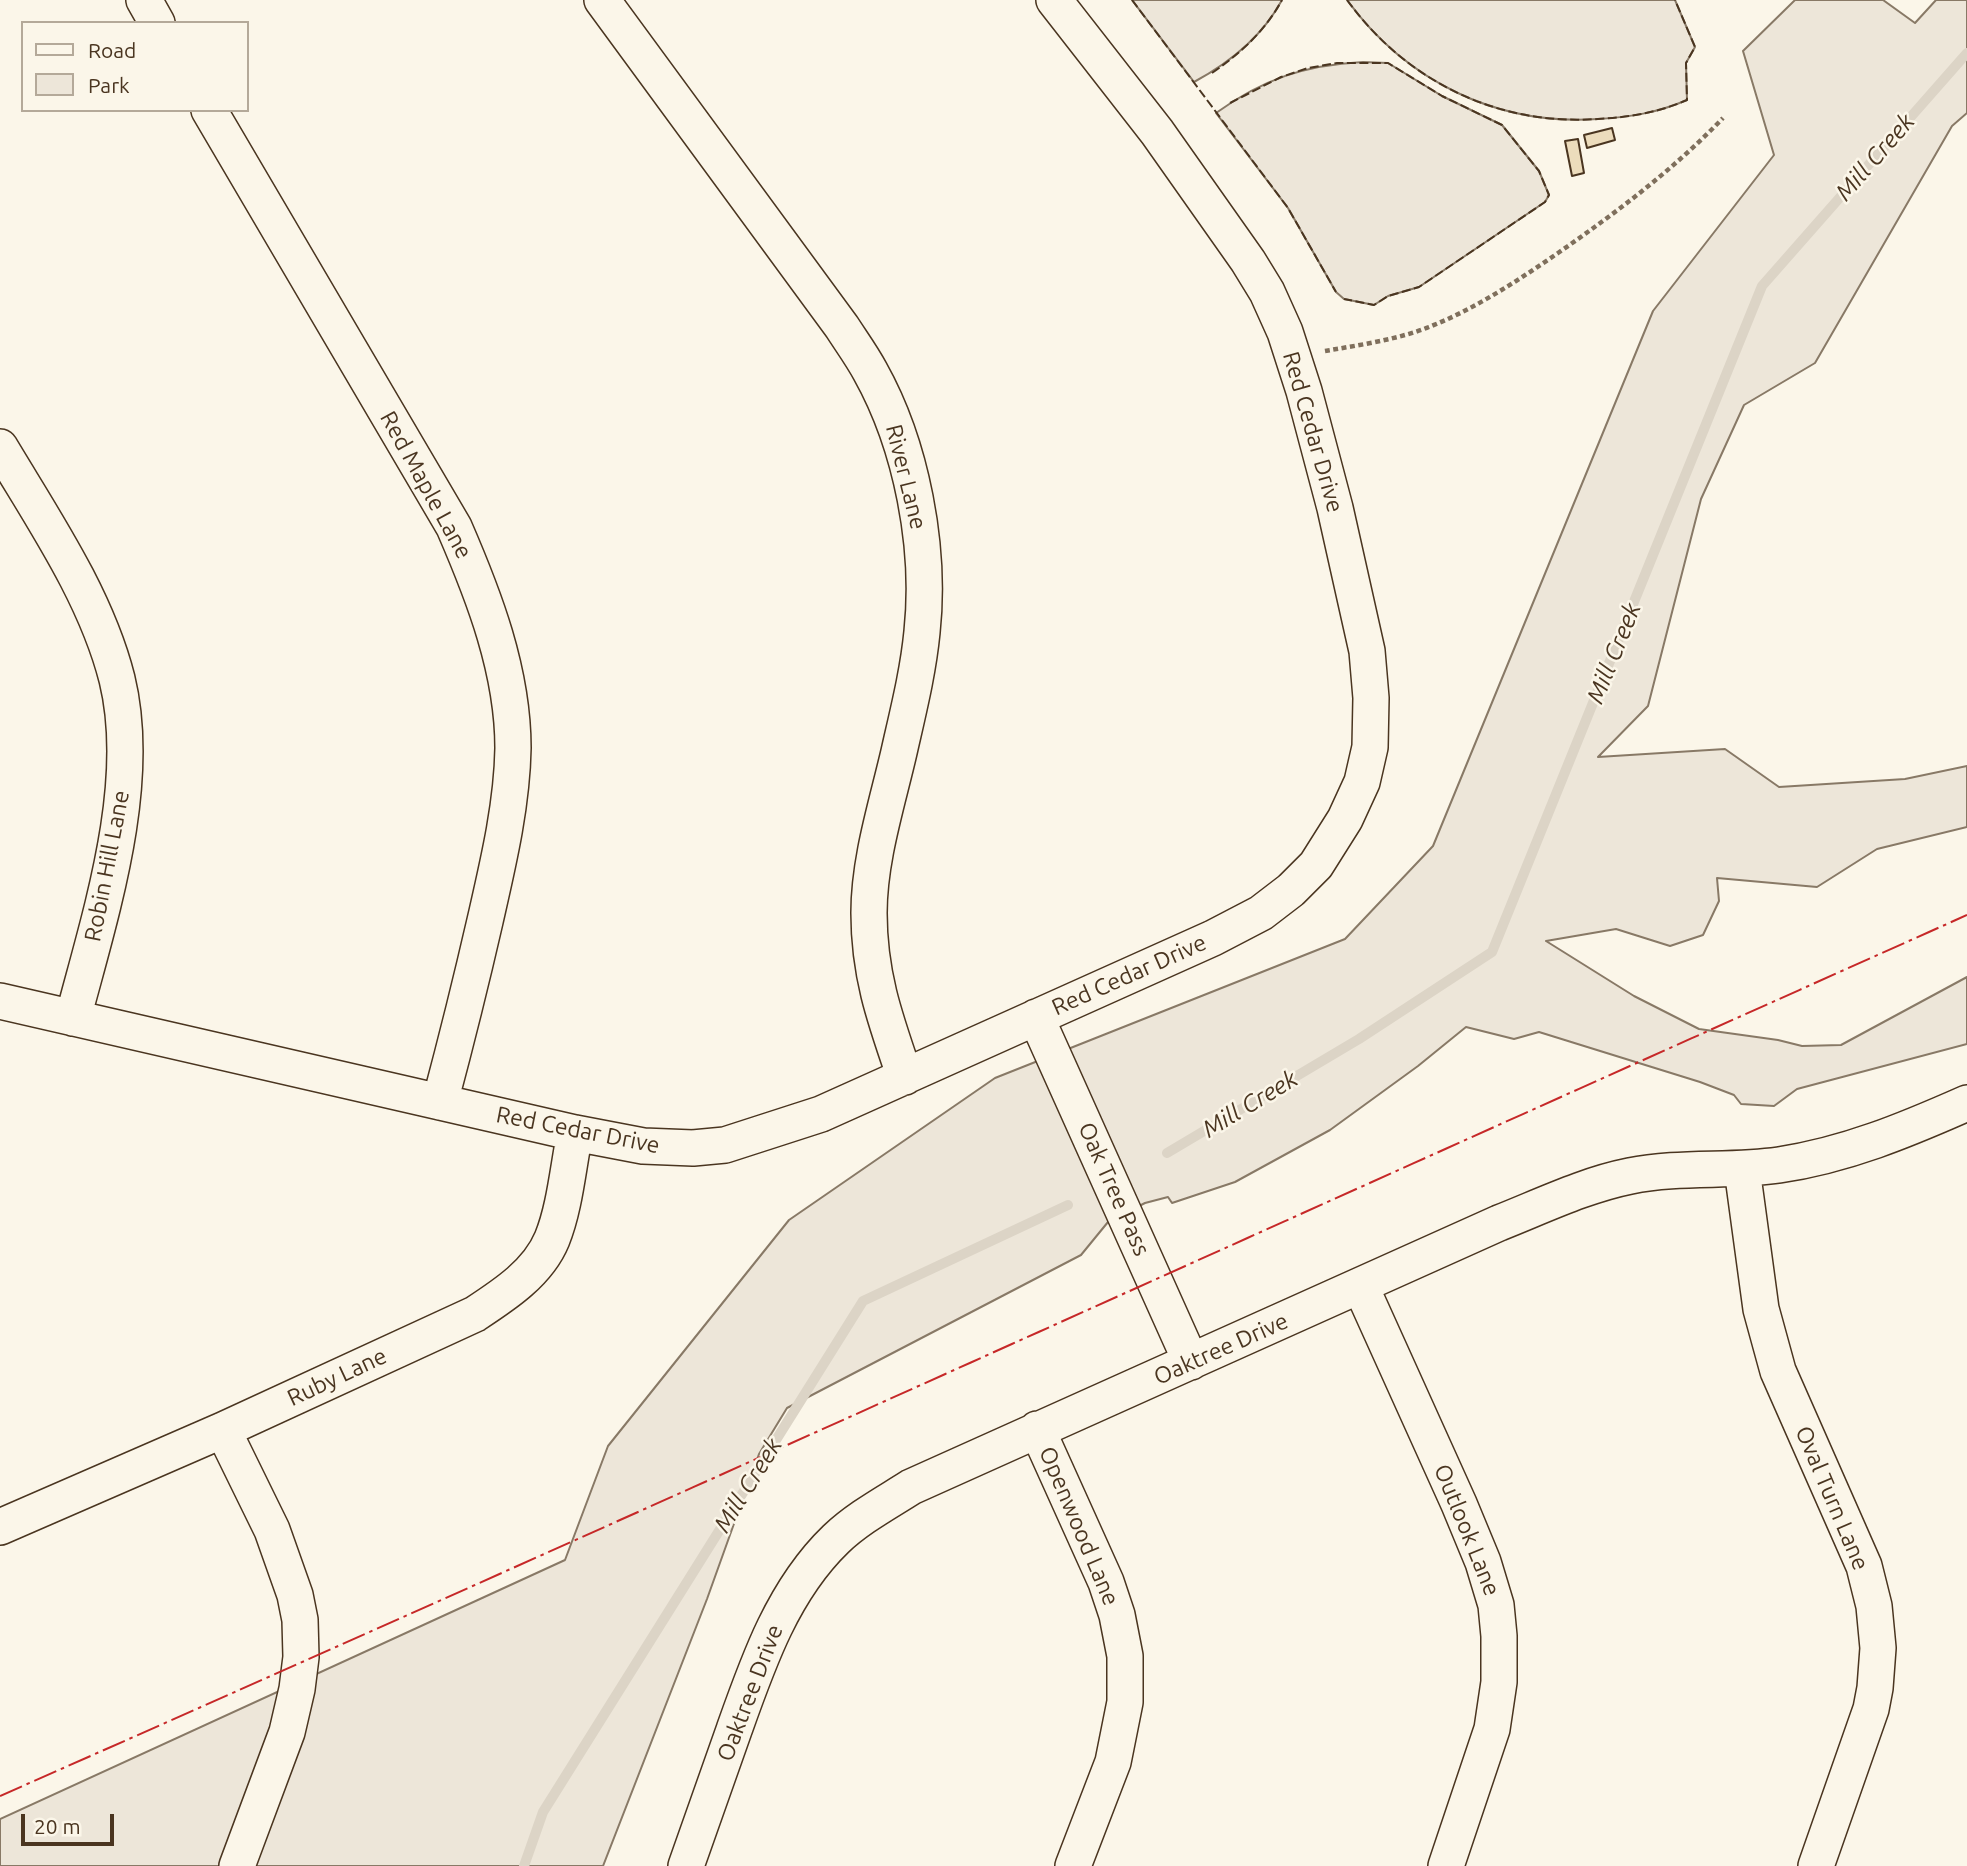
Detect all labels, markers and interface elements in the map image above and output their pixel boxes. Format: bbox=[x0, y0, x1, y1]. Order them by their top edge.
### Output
legend bbox=[21, 21, 248, 112]
text: Road bbox=[88, 38, 136, 62]
text: Park bbox=[88, 73, 130, 97]
water label: Mill Creek bbox=[1829, 108, 1921, 206]
street label: Red Cedar Drive bbox=[1277, 348, 1349, 516]
street label: Red Maple Lane bbox=[374, 406, 478, 564]
street label: River Lane bbox=[880, 422, 932, 532]
water label: Mill Creek bbox=[1581, 598, 1647, 708]
street label: Robin Hill Lane bbox=[79, 788, 135, 944]
street label: Red Cedar Drive bbox=[1048, 929, 1210, 1021]
water label: Mill Creek bbox=[1197, 1064, 1303, 1144]
street label: Red Cedar Drive bbox=[494, 1101, 662, 1159]
street label: Oak Tree Pass bbox=[1072, 1118, 1156, 1260]
street label: Oaktree Drive bbox=[1150, 1307, 1292, 1391]
street label: Ruby Lane bbox=[283, 1342, 391, 1412]
street label: Oval Turn Lane bbox=[1789, 1422, 1875, 1574]
water label: Mill Creek bbox=[708, 1432, 788, 1538]
street label: Openwood Lane bbox=[1033, 1442, 1125, 1610]
street label: Outlook Lane bbox=[1428, 1460, 1506, 1600]
street label: Oaktree Drive bbox=[711, 1621, 789, 1765]
scale bar bbox=[24, 1800, 117, 1844]
text: 20 m bbox=[34, 1814, 81, 1838]

